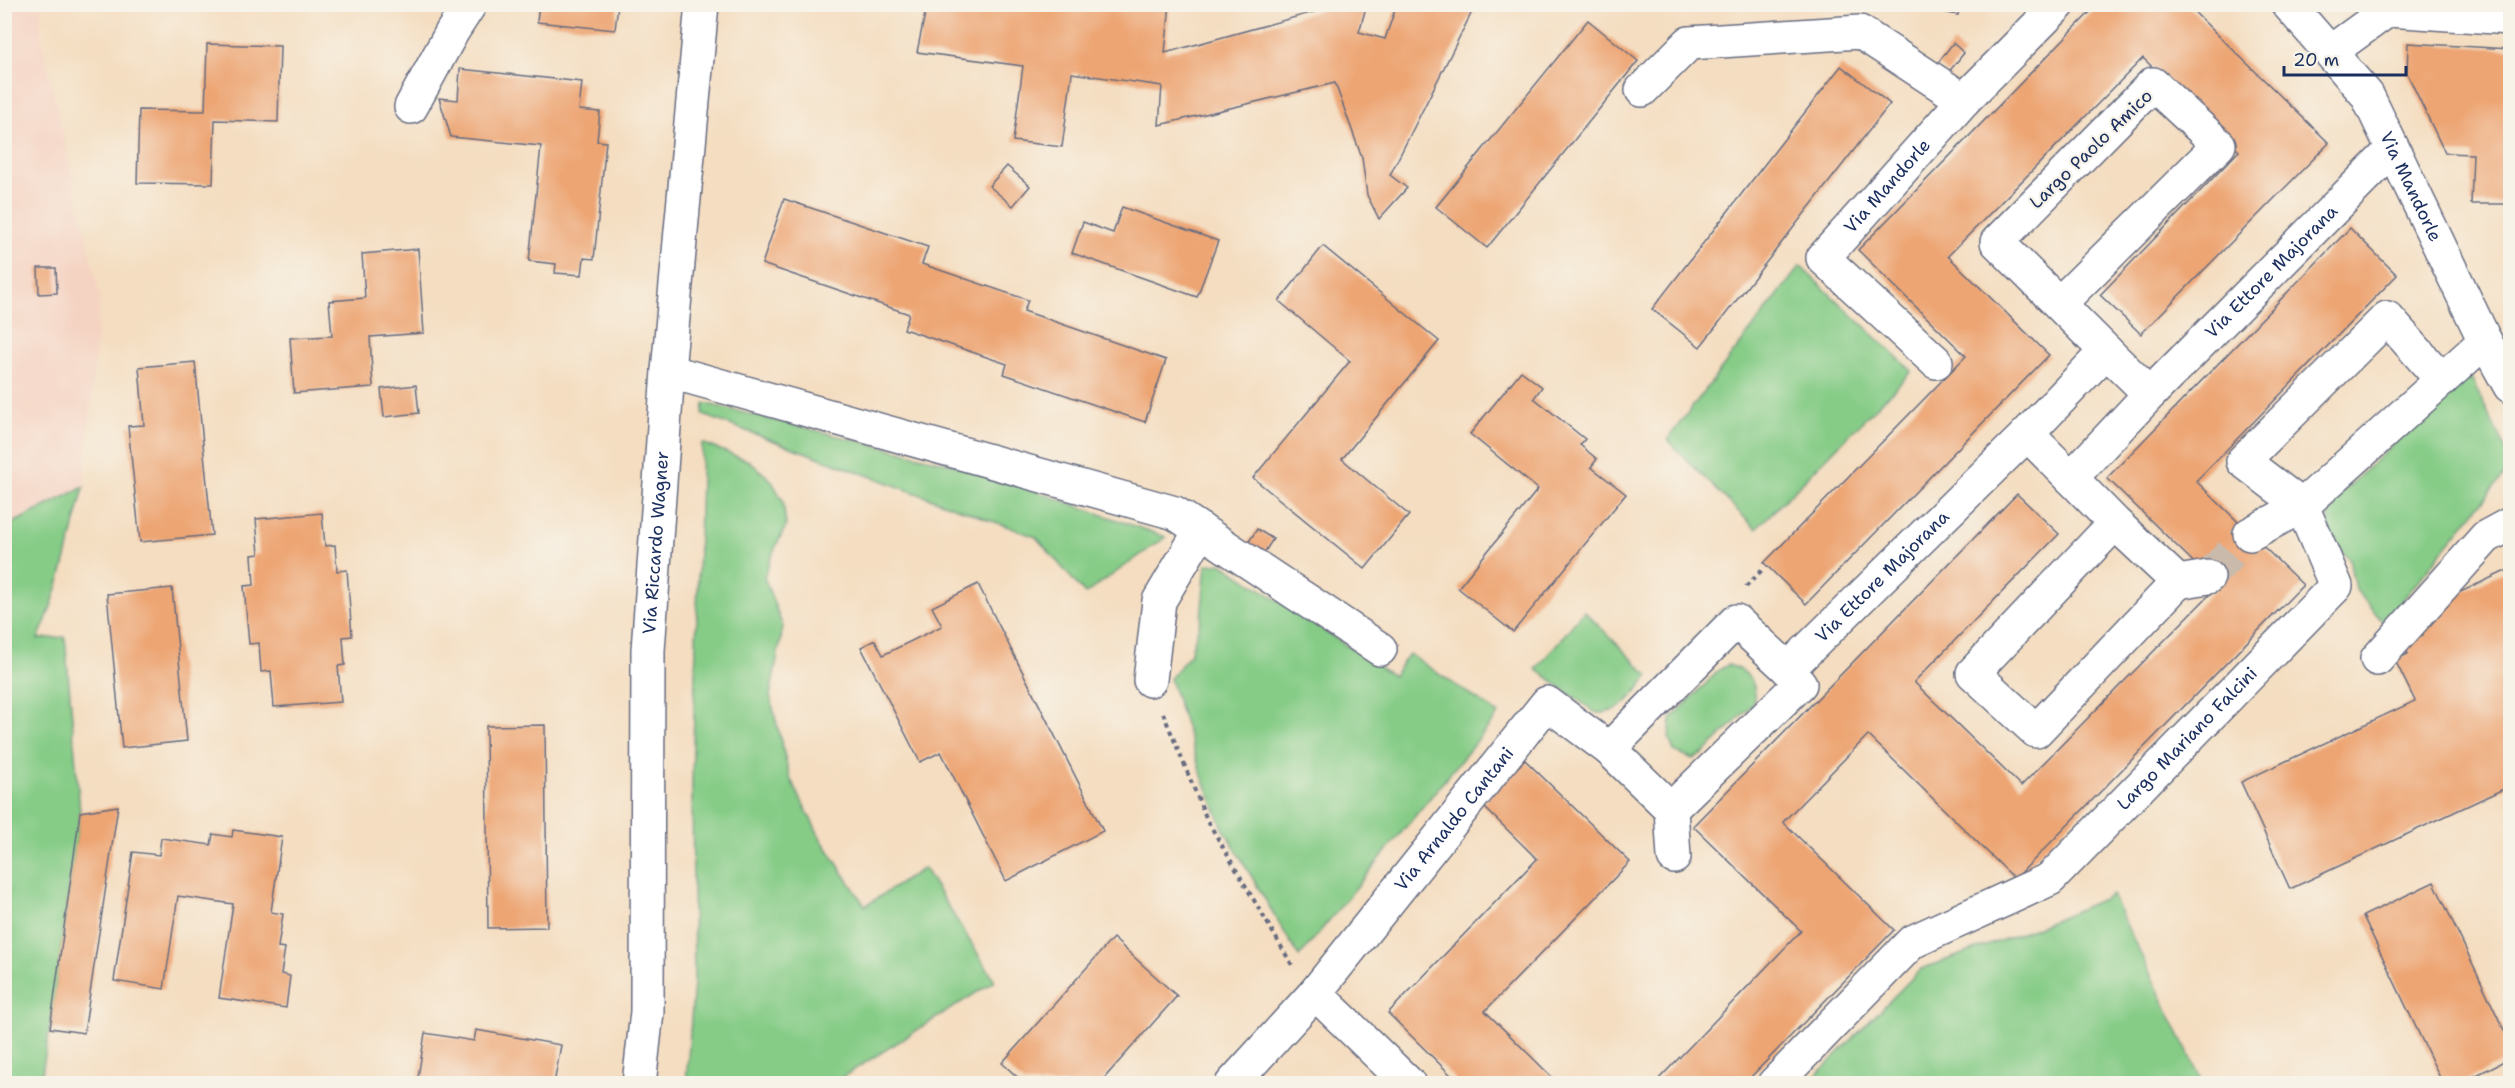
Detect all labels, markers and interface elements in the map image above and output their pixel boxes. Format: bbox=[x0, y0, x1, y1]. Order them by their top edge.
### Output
scale bar bbox=[2284, 39, 2406, 77]
text: 20 m bbox=[2293, 48, 2339, 72]
street label: Largo Paolo Amico bbox=[2024, 84, 2158, 214]
street label: Via Mandorle bbox=[2374, 128, 2448, 245]
street label: Via Mandorle bbox=[1839, 134, 1936, 239]
street label: Via Ettore Majorana bbox=[2200, 200, 2343, 344]
street label: Via Riccardo Wagner bbox=[637, 450, 674, 635]
street label: Via Ettore Majorana bbox=[1810, 505, 1954, 648]
street label: Largo Mariano Falcini bbox=[2112, 662, 2263, 815]
street label: Via Arnaldo Cantani bbox=[1389, 742, 1519, 896]

